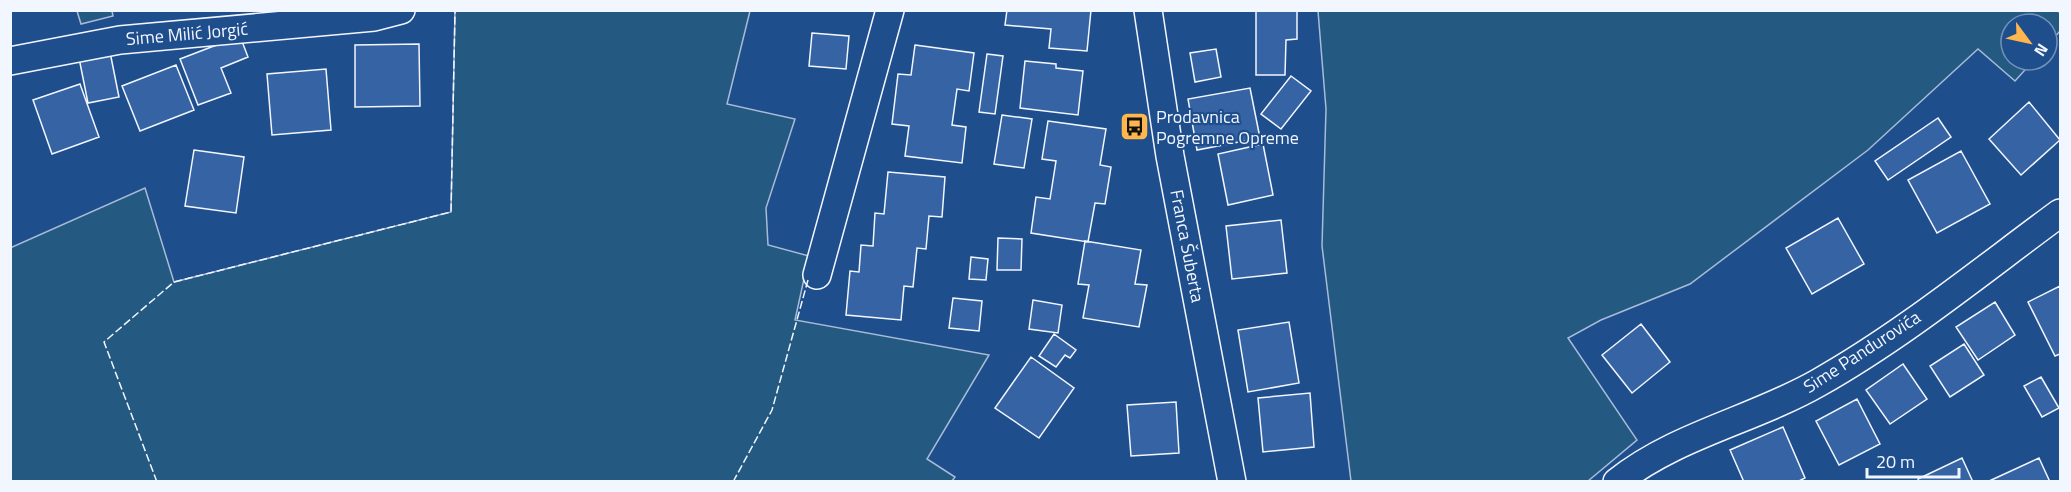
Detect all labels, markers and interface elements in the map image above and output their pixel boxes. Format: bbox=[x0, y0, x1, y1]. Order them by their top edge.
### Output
north arrow bbox=[1999, 12, 2059, 72]
street label: Sime Milić Jorgić bbox=[125, 15, 249, 52]
text: N bbox=[2028, 39, 2055, 61]
place label: Prodavnica Pogremne Opreme bbox=[1156, 103, 1299, 151]
bus stop icon: Prodavnica Pogremne Opreme bbox=[1119, 111, 1151, 143]
street label: Franca Šuberta bbox=[1163, 187, 1212, 305]
street label: Sime Pandurovića bbox=[1798, 303, 1926, 400]
scale bar bbox=[1867, 441, 1958, 479]
text: 20 m bbox=[1876, 448, 1915, 475]

